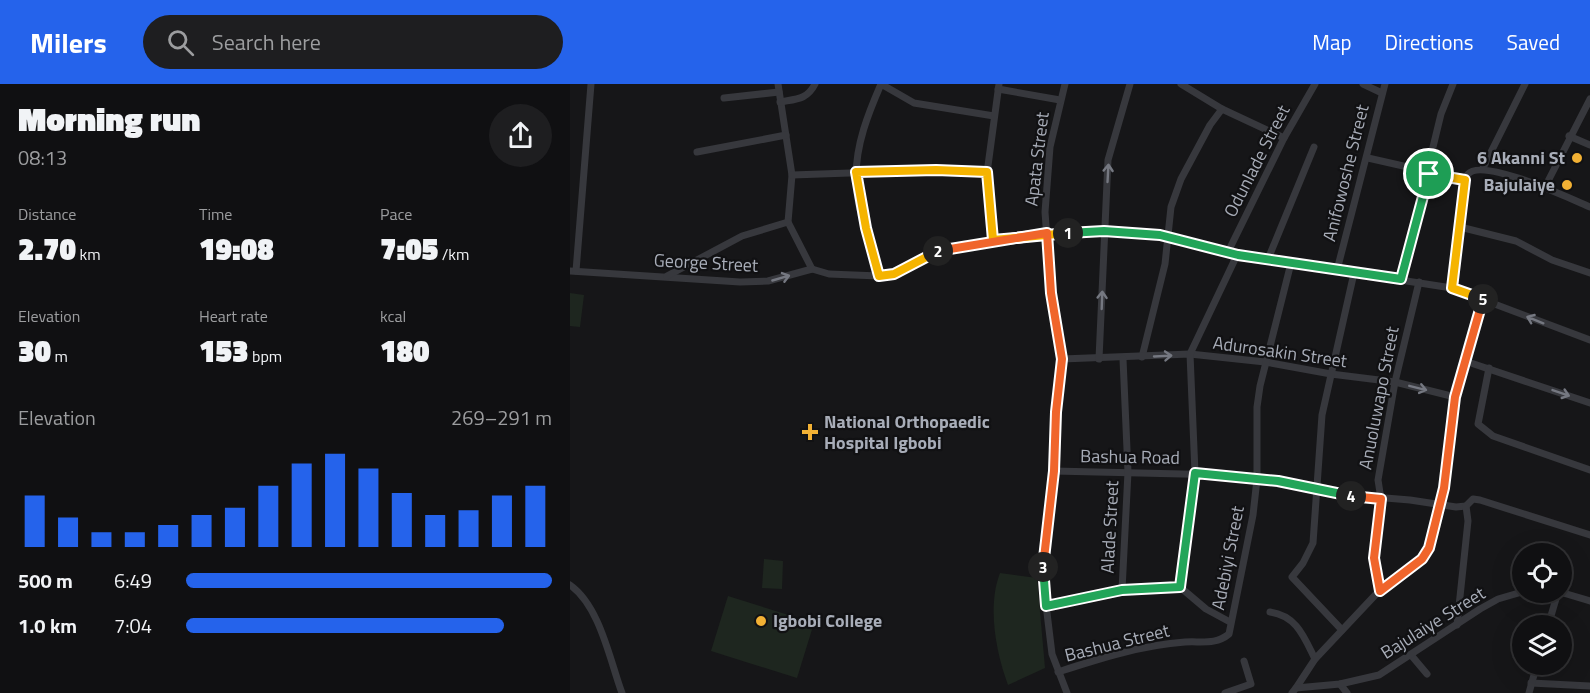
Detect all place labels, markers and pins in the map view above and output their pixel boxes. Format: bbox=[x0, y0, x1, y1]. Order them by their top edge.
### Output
place label: 6 Akanni St bbox=[1477, 144, 1565, 171]
pin bbox=[1403, 148, 1454, 199]
marker: 6 Akanni St bbox=[1570, 151, 1584, 165]
place label: Bajulaiye bbox=[1483, 171, 1555, 198]
marker: Bajulaiye bbox=[1560, 178, 1574, 192]
pin: 1 bbox=[1053, 218, 1083, 248]
pin: 2 bbox=[923, 236, 953, 266]
pin: 5 bbox=[1468, 284, 1498, 314]
place label: National Orthopaedic Hospital Igbobi bbox=[824, 408, 990, 456]
marker: National Orthopaedic Hospital Igbobi bbox=[801, 423, 819, 441]
pin: 4 bbox=[1336, 481, 1366, 511]
pin: 3 bbox=[1028, 552, 1058, 582]
place label: Igbobi College bbox=[773, 607, 882, 634]
marker: Igbobi College bbox=[754, 614, 768, 628]

